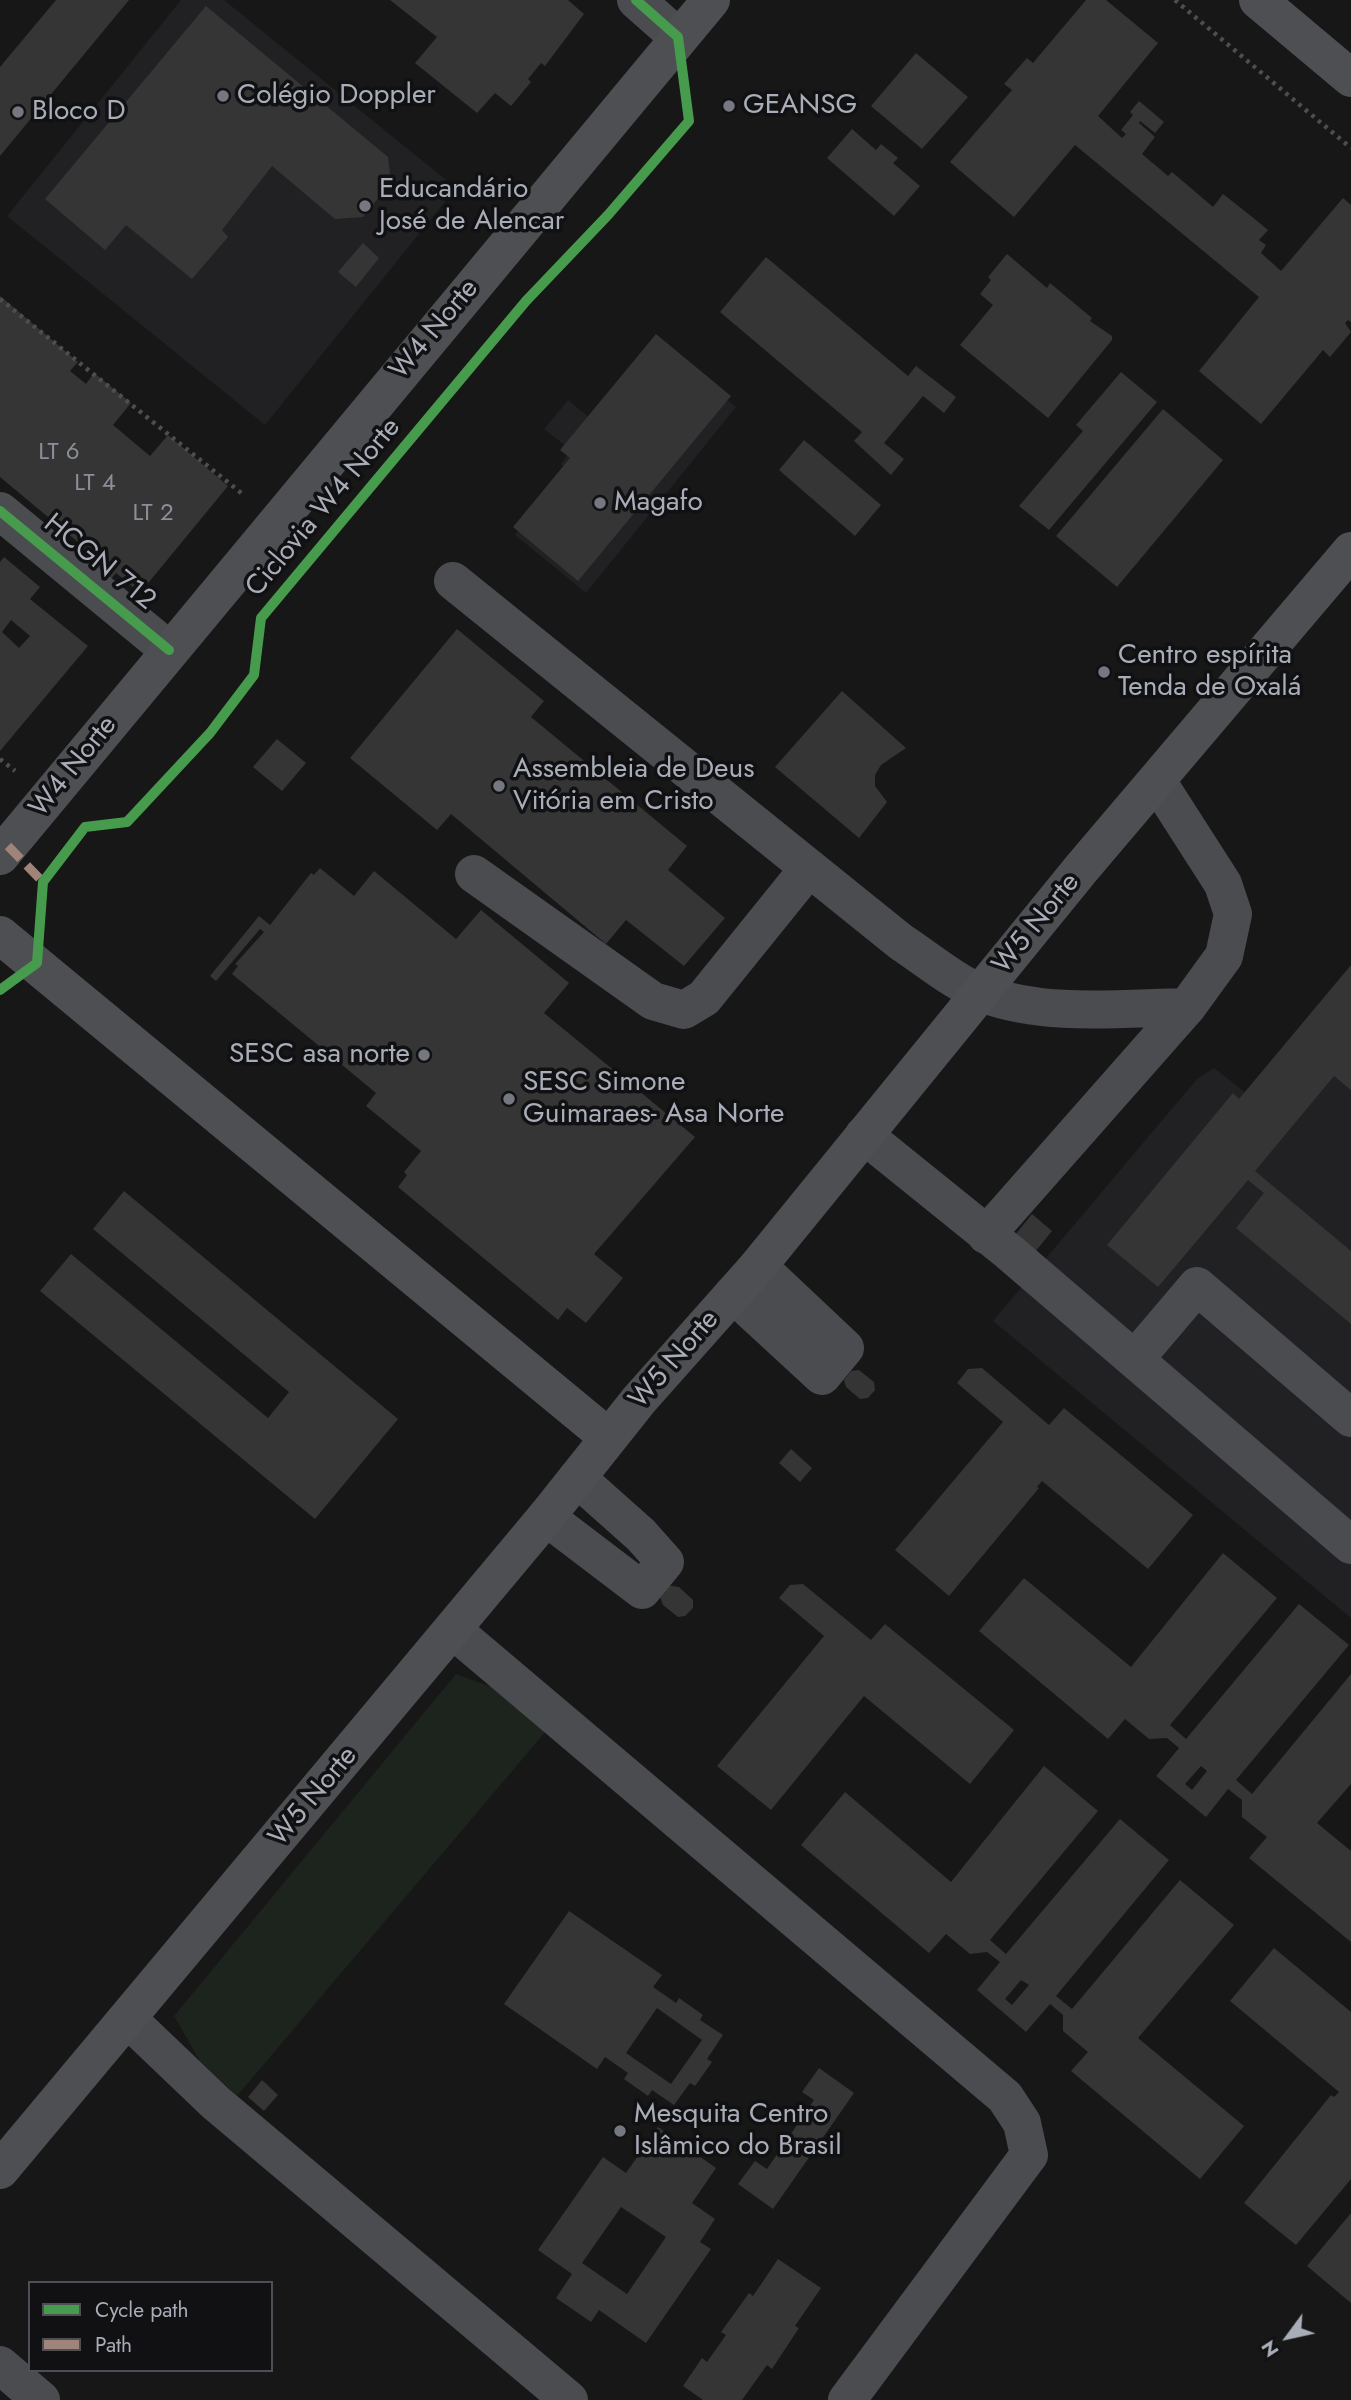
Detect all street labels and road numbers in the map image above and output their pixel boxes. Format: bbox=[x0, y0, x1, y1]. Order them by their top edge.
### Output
street label: W4 Norte bbox=[384, 273, 486, 387]
street label: Ciclovia W4 Norte bbox=[240, 412, 408, 604]
street label: HCGN 712 bbox=[36, 508, 162, 618]
street label: W4 Norte bbox=[23, 710, 125, 824]
street label: W5 Norte bbox=[986, 867, 1088, 981]
street label: W5 Norte bbox=[623, 1304, 727, 1416]
street label: W5 Norte bbox=[263, 1740, 365, 1854]

